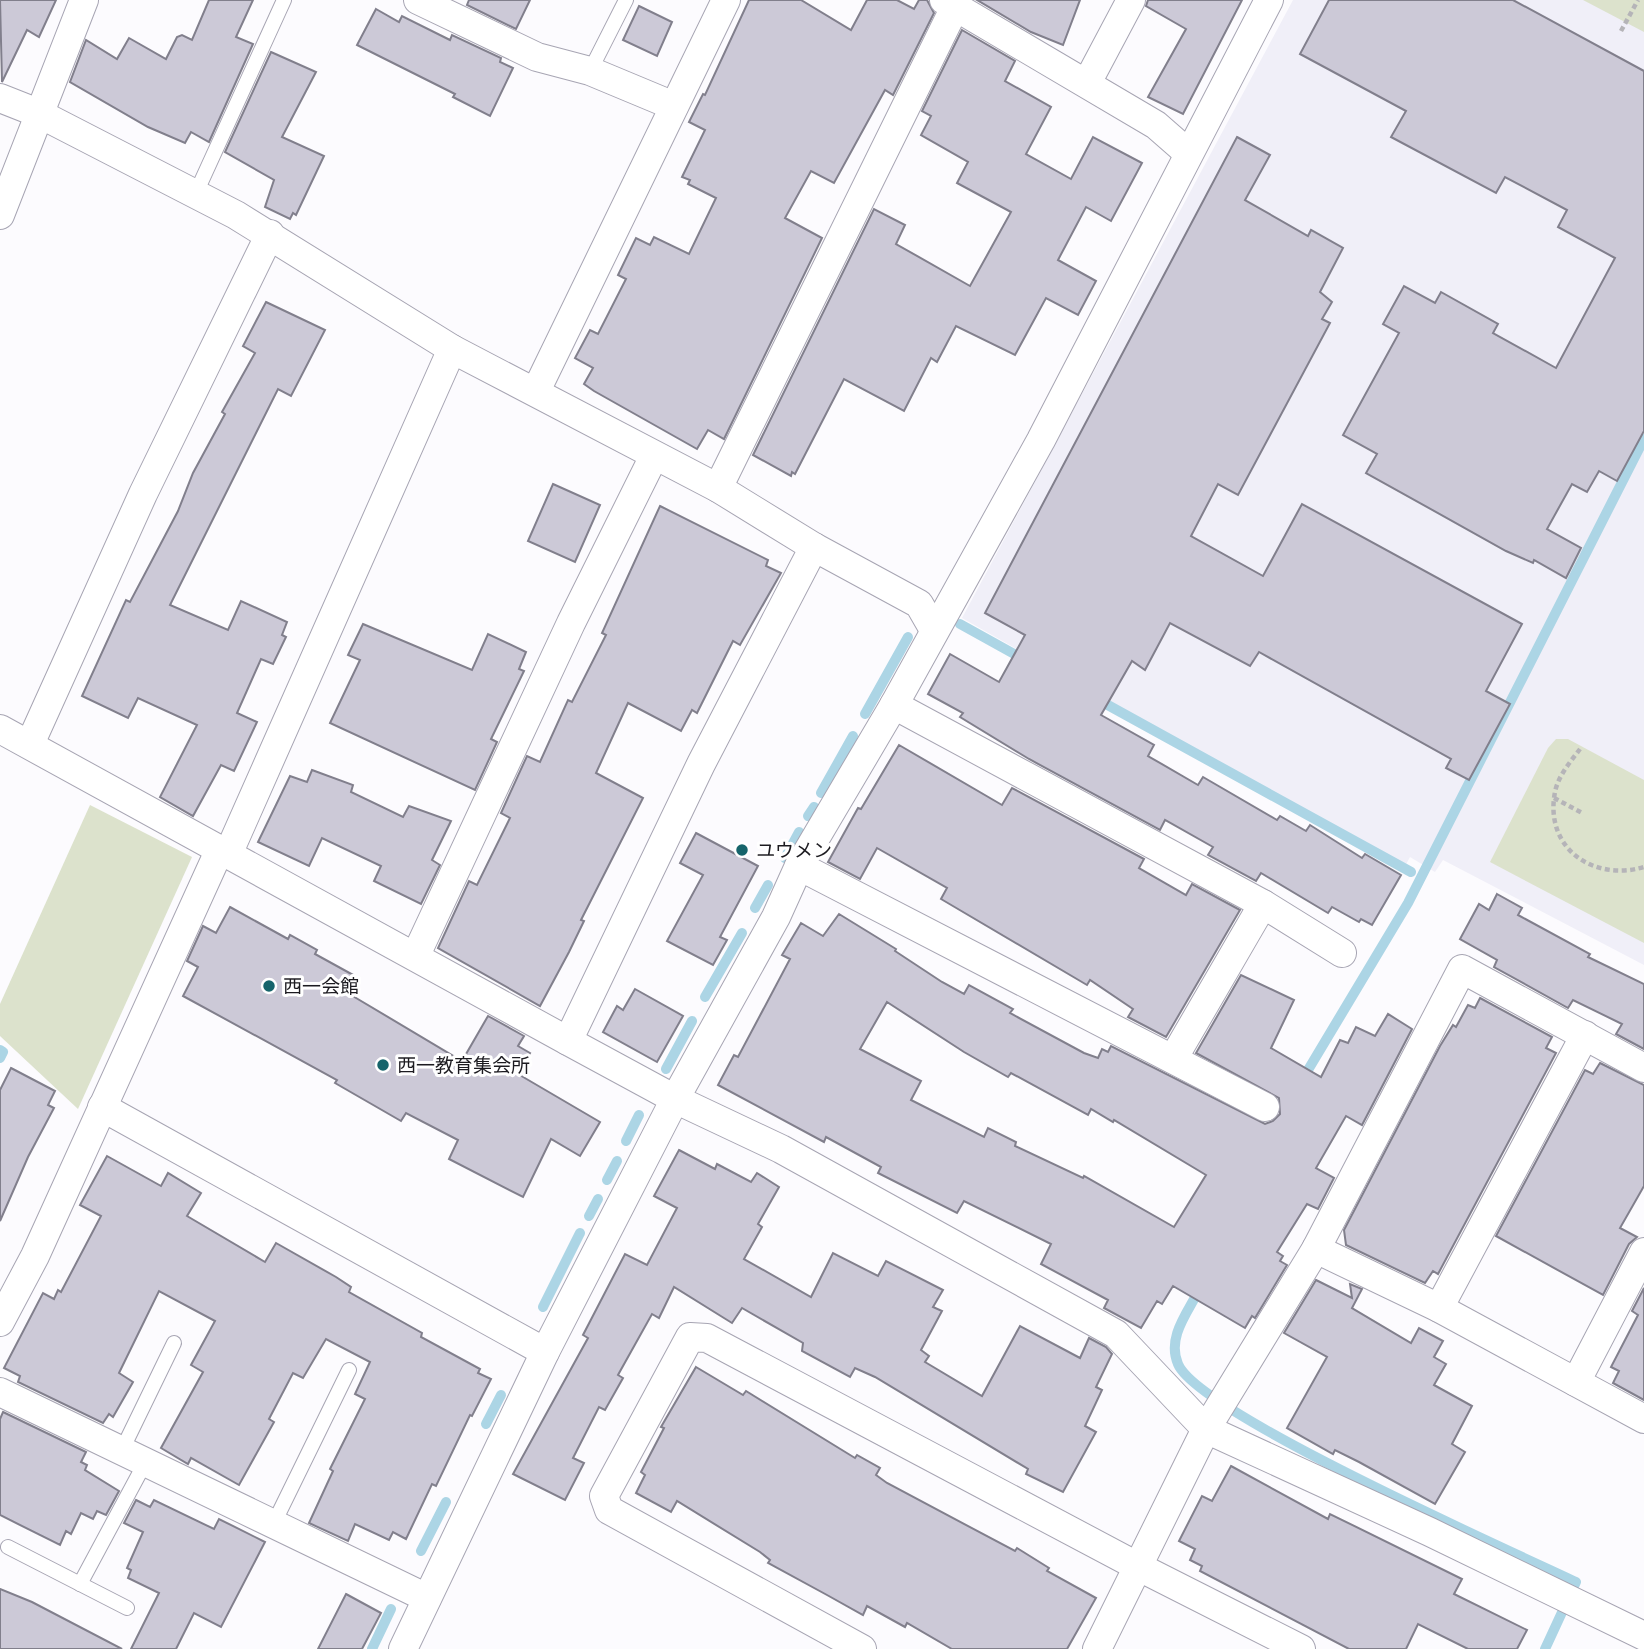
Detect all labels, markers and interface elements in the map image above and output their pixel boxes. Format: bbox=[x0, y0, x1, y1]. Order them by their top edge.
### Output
place label: ユウメン bbox=[756, 839, 832, 861]
marker: ユウメン bbox=[734, 842, 750, 858]
place label: 西一会館 bbox=[283, 975, 359, 997]
marker: 西一会館 bbox=[261, 978, 277, 994]
place label: 西一教育集会所 bbox=[397, 1054, 530, 1076]
marker: 西一教育集会所 bbox=[375, 1057, 391, 1073]

